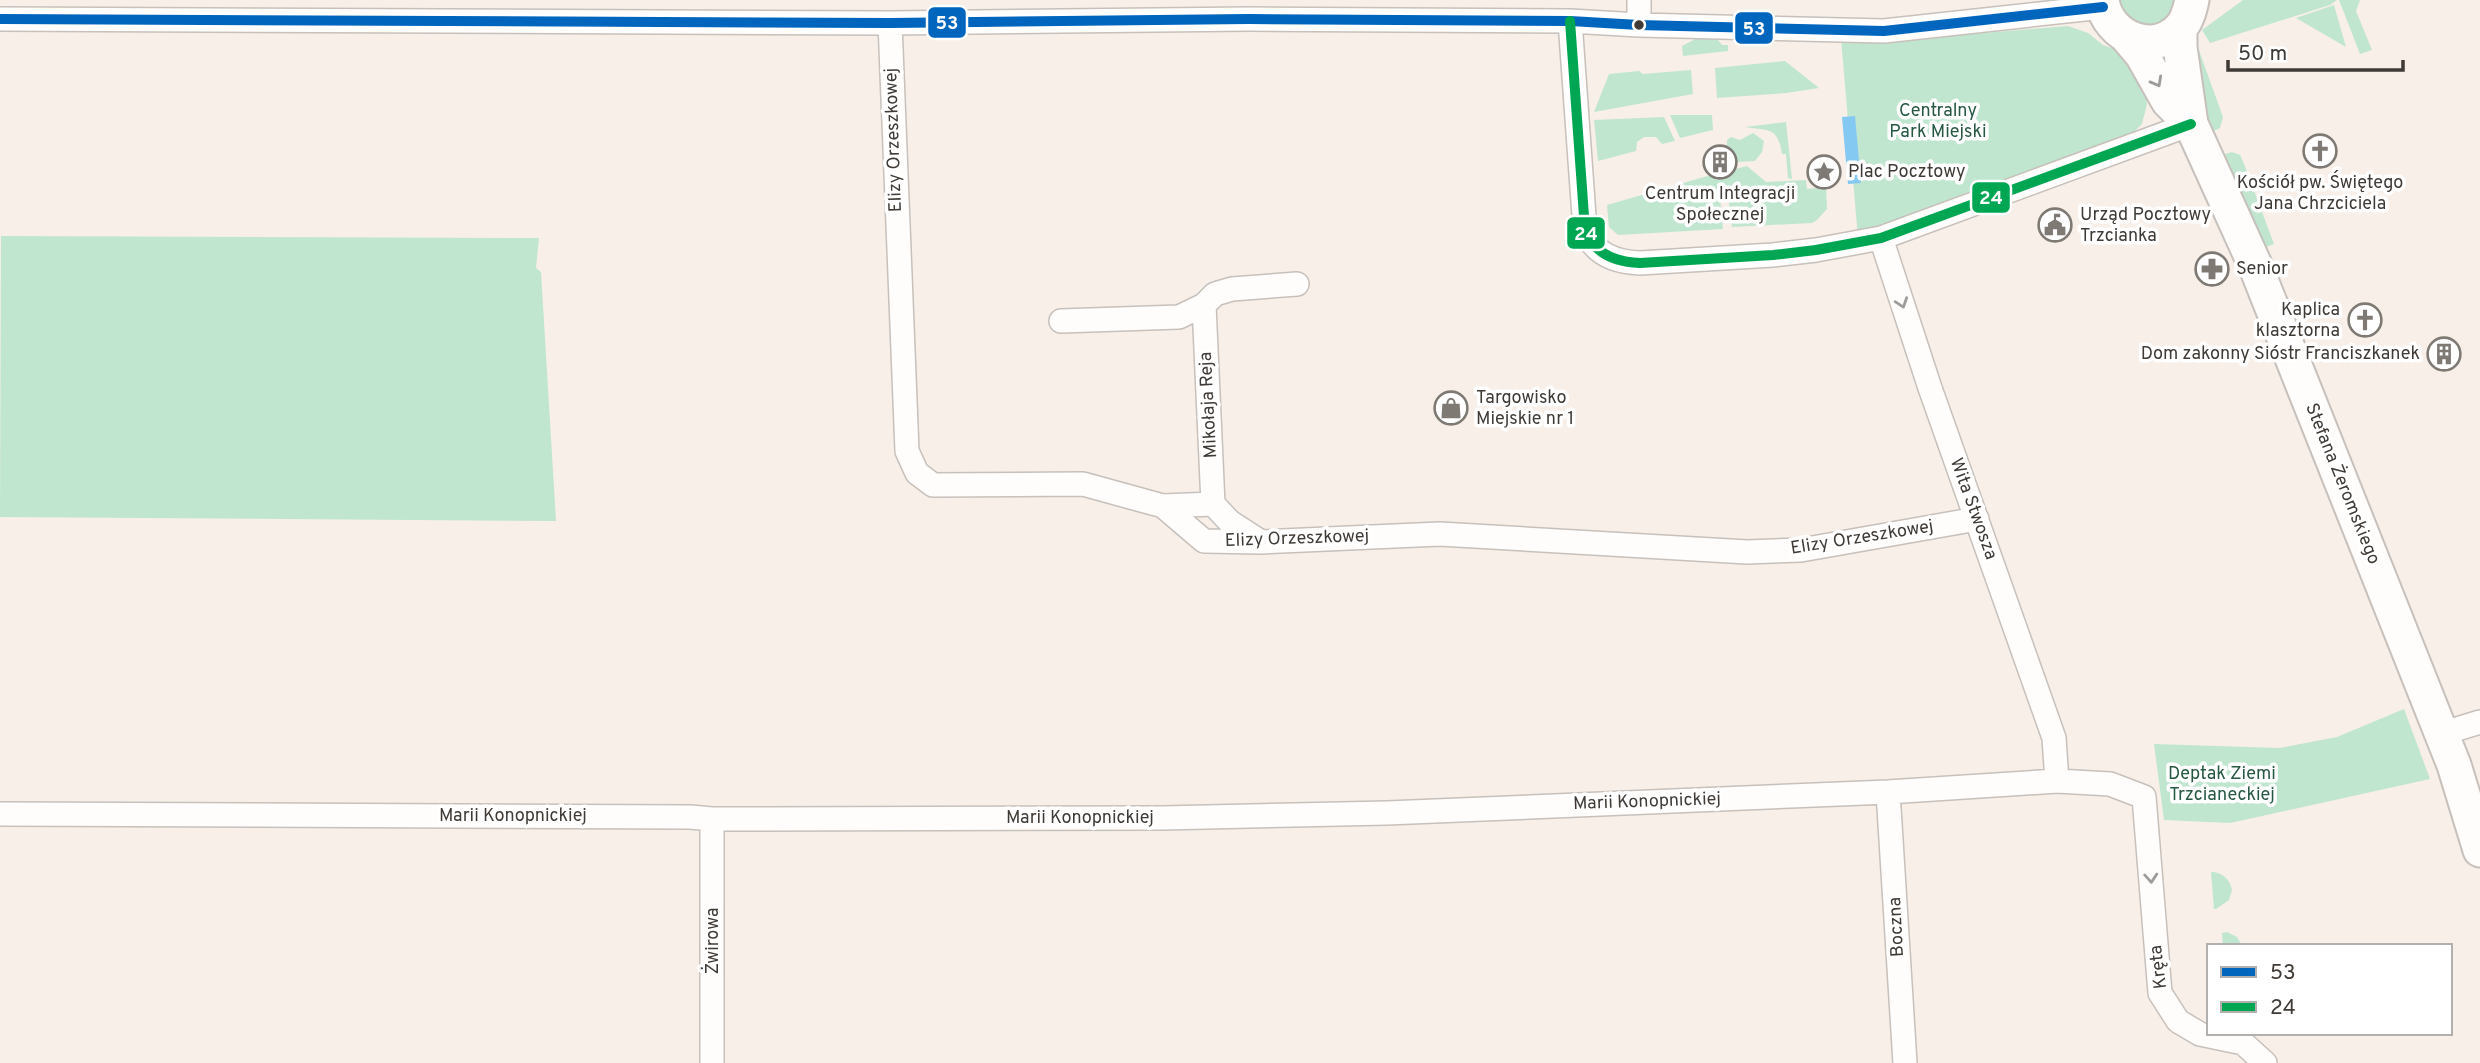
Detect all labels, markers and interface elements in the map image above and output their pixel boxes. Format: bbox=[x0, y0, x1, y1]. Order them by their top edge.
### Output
line badge: 53 bbox=[927, 6, 967, 39]
line badge: 53 bbox=[1734, 11, 1774, 45]
text: 53 bbox=[936, 12, 959, 36]
unlabelled marker bbox=[1632, 18, 1646, 32]
text: 53 bbox=[1743, 18, 1766, 42]
scale bar bbox=[2228, 28, 2403, 72]
text: 50 m bbox=[2238, 41, 2287, 68]
street label: Elizy Orzeszkowej bbox=[880, 67, 908, 213]
one-way arrow bbox=[2149, 75, 2162, 87]
park label: Centralny Park Miejski bbox=[1889, 100, 1987, 144]
church icon: Kościół pw. Świętego Jana Chrzciciela bbox=[2301, 132, 2339, 170]
building icon: Centrum Integracji Społecznej bbox=[1701, 143, 1739, 181]
place icon: Plac Pocztowy bbox=[1805, 153, 1843, 191]
place label: Plac Pocztowy bbox=[1848, 161, 1966, 184]
place label: Kościół pw. Świętego Jana Chrzciciela bbox=[2237, 170, 2403, 216]
line badge: 24 bbox=[1971, 181, 2011, 214]
place label: Centrum Integracji Społecznej bbox=[1645, 183, 1795, 227]
text: 24 bbox=[1979, 187, 2003, 211]
place label: Urząd Pocztowy Trzcianka bbox=[2080, 204, 2211, 248]
public building icon: Urząd Pocztowy Trzcianka bbox=[2036, 206, 2074, 244]
line badge: 24 bbox=[1566, 216, 1606, 250]
text: 24 bbox=[1574, 223, 1598, 247]
pharmacy icon: Senior bbox=[2193, 250, 2231, 288]
place label: Senior bbox=[2236, 258, 2288, 281]
one-way arrow bbox=[1894, 297, 1908, 309]
place label: Kaplica klasztorna bbox=[2256, 299, 2340, 343]
church icon: Kaplica klasztorna bbox=[2346, 301, 2384, 339]
building icon: Dom zakonny Sióstr Franciszkanek bbox=[2425, 335, 2463, 373]
place label: Dom zakonny Sióstr Franciszkanek bbox=[2141, 343, 2420, 366]
street label: Mikołaja Reja bbox=[1195, 351, 1223, 459]
place label: Targowisko Miejskie nr 1 bbox=[1476, 387, 1574, 431]
shop icon: Targowisko Miejskie nr 1 bbox=[1432, 389, 1470, 427]
street label: Stefana Żeromskiego bbox=[2299, 399, 2387, 568]
street label: Wita Stwosza bbox=[1944, 455, 2002, 563]
street label: Elizy Orzeszkowej bbox=[1789, 515, 1935, 561]
street label: Elizy Orzeszkowej bbox=[1224, 525, 1370, 553]
park label: Deptak Ziemi Trzcianeckiej bbox=[2168, 763, 2276, 807]
street label: Marii Konopnickiej bbox=[1573, 788, 1721, 816]
street label: Marii Konopnickiej bbox=[439, 805, 587, 828]
street label: Marii Konopnickiej bbox=[1006, 807, 1154, 830]
one-way arrow bbox=[2143, 873, 2158, 884]
street label: Boczna bbox=[1884, 896, 1910, 958]
street label: Żwirowa bbox=[700, 908, 725, 974]
street label: Kręta bbox=[2145, 944, 2173, 990]
legend bbox=[2207, 944, 2452, 1035]
text: 53 bbox=[2270, 960, 2296, 987]
text: 24 bbox=[2270, 995, 2296, 1022]

